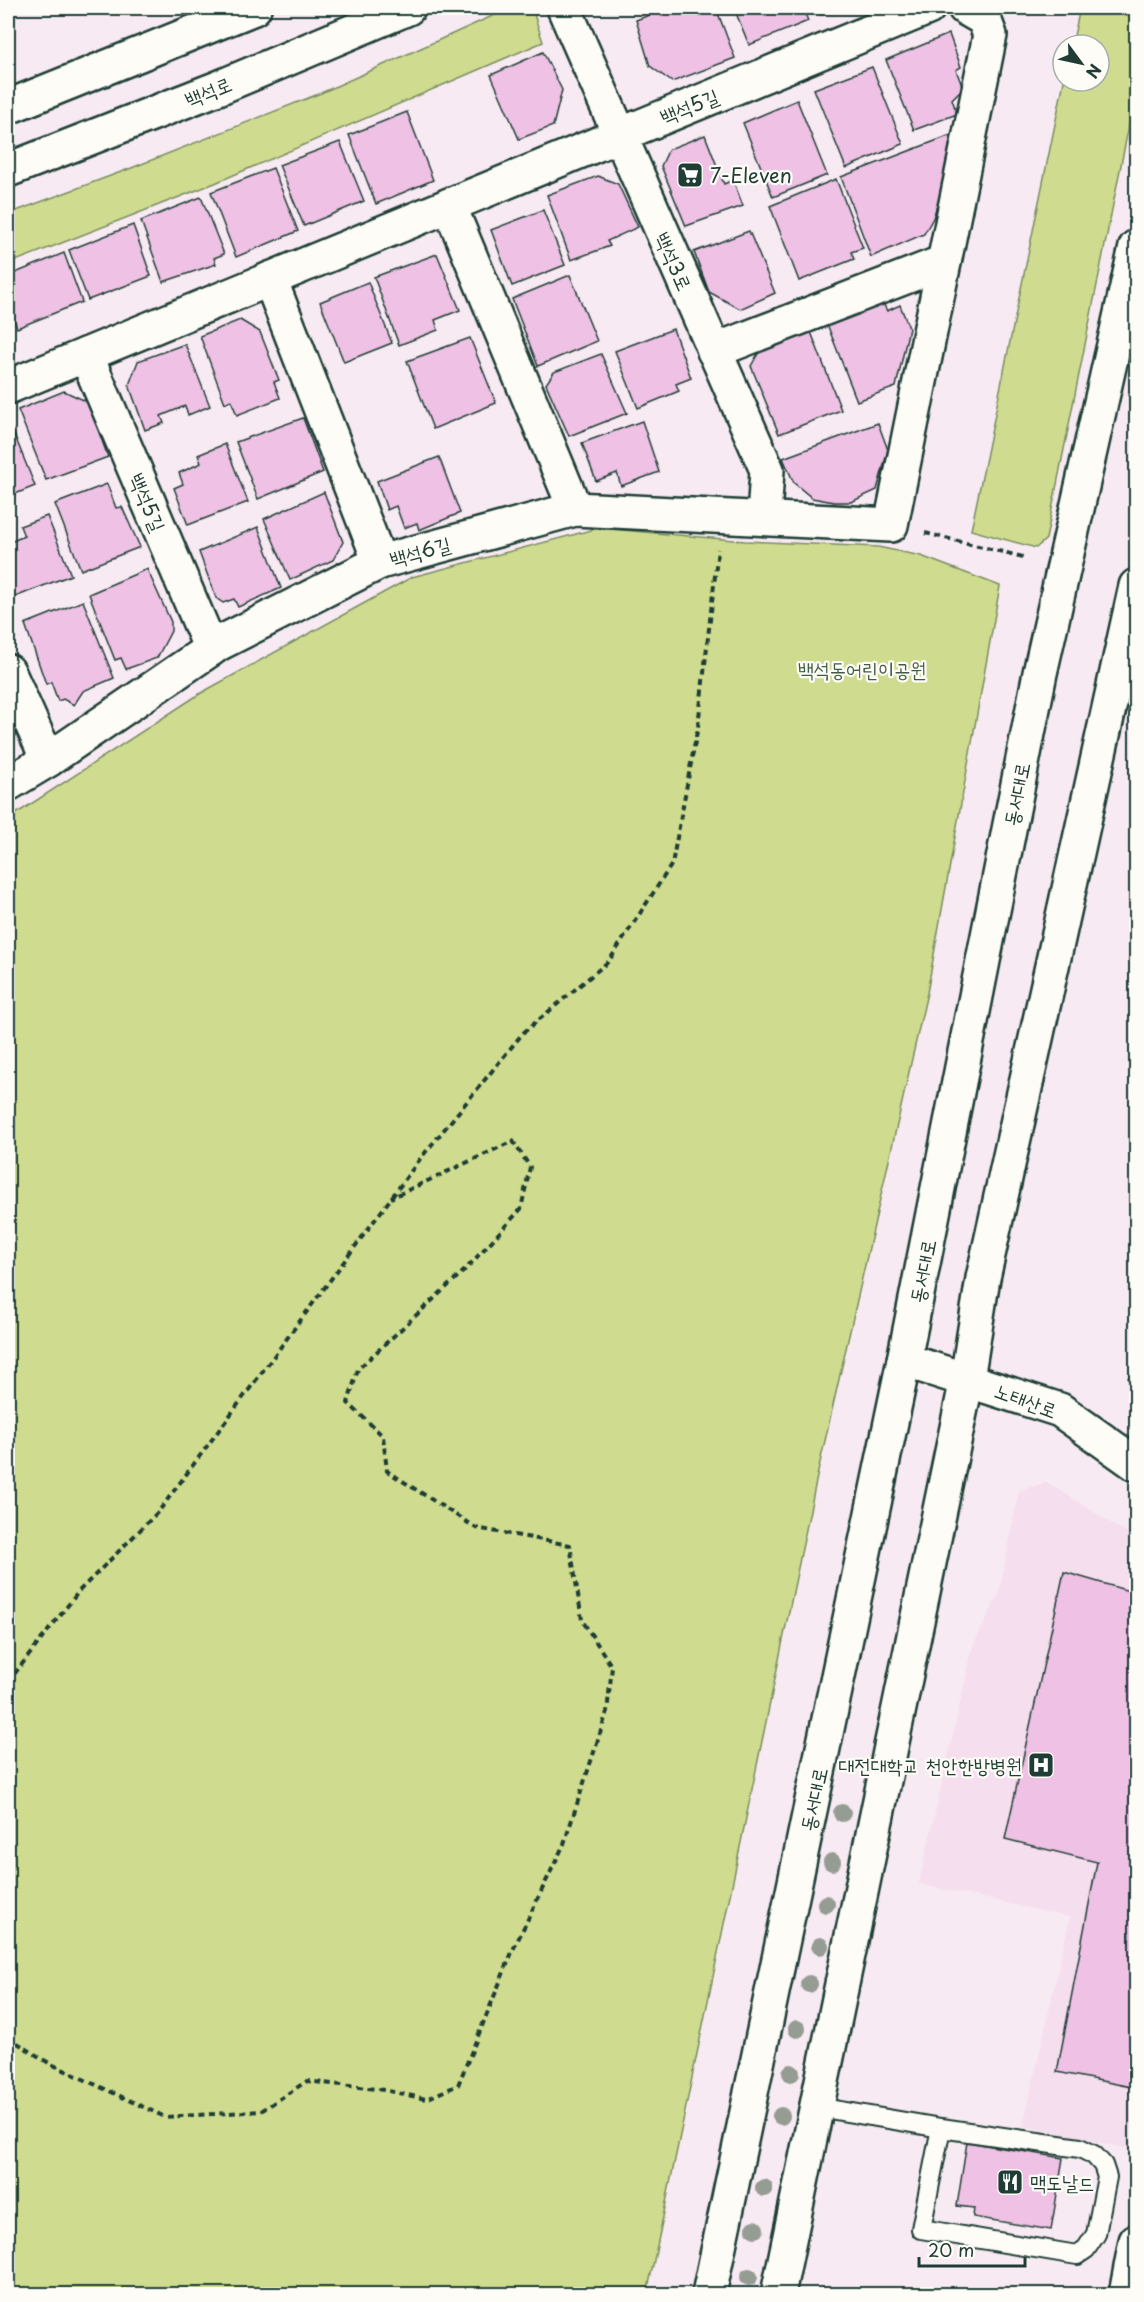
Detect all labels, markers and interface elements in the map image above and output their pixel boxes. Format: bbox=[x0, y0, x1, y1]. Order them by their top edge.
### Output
north arrow bbox=[1051, 33, 1111, 93]
text: N bbox=[1081, 60, 1108, 84]
street label: 백석로 bbox=[180, 68, 236, 114]
street label: 백석5길 bbox=[655, 81, 723, 131]
supermarket icon: 7-Eleven bbox=[675, 160, 705, 190]
place label: 7-Eleven bbox=[710, 160, 792, 190]
street label: 백석3로 bbox=[648, 227, 700, 295]
street label: 백석5길 bbox=[122, 468, 174, 536]
street label: 백석6길 bbox=[386, 528, 454, 574]
park label: 백석동어린이공원 bbox=[798, 654, 926, 684]
street label: 동서대로 bbox=[995, 760, 1037, 828]
street label: 동서대로 bbox=[901, 1237, 943, 1305]
street label: 노태산로 bbox=[991, 1375, 1061, 1425]
place label: 대전대학교 천안한방병원 bbox=[838, 1750, 1022, 1780]
hospital icon: 대전대학교 천안한방병원 bbox=[1026, 1750, 1056, 1780]
street label: 동서대로 bbox=[792, 1764, 834, 1834]
restaurant icon: 맥도날드 bbox=[995, 2167, 1025, 2197]
place label: 맥도날드 bbox=[1030, 2167, 1094, 2197]
scale bar bbox=[919, 2230, 1026, 2268]
text: 20 m bbox=[928, 2236, 974, 2263]

